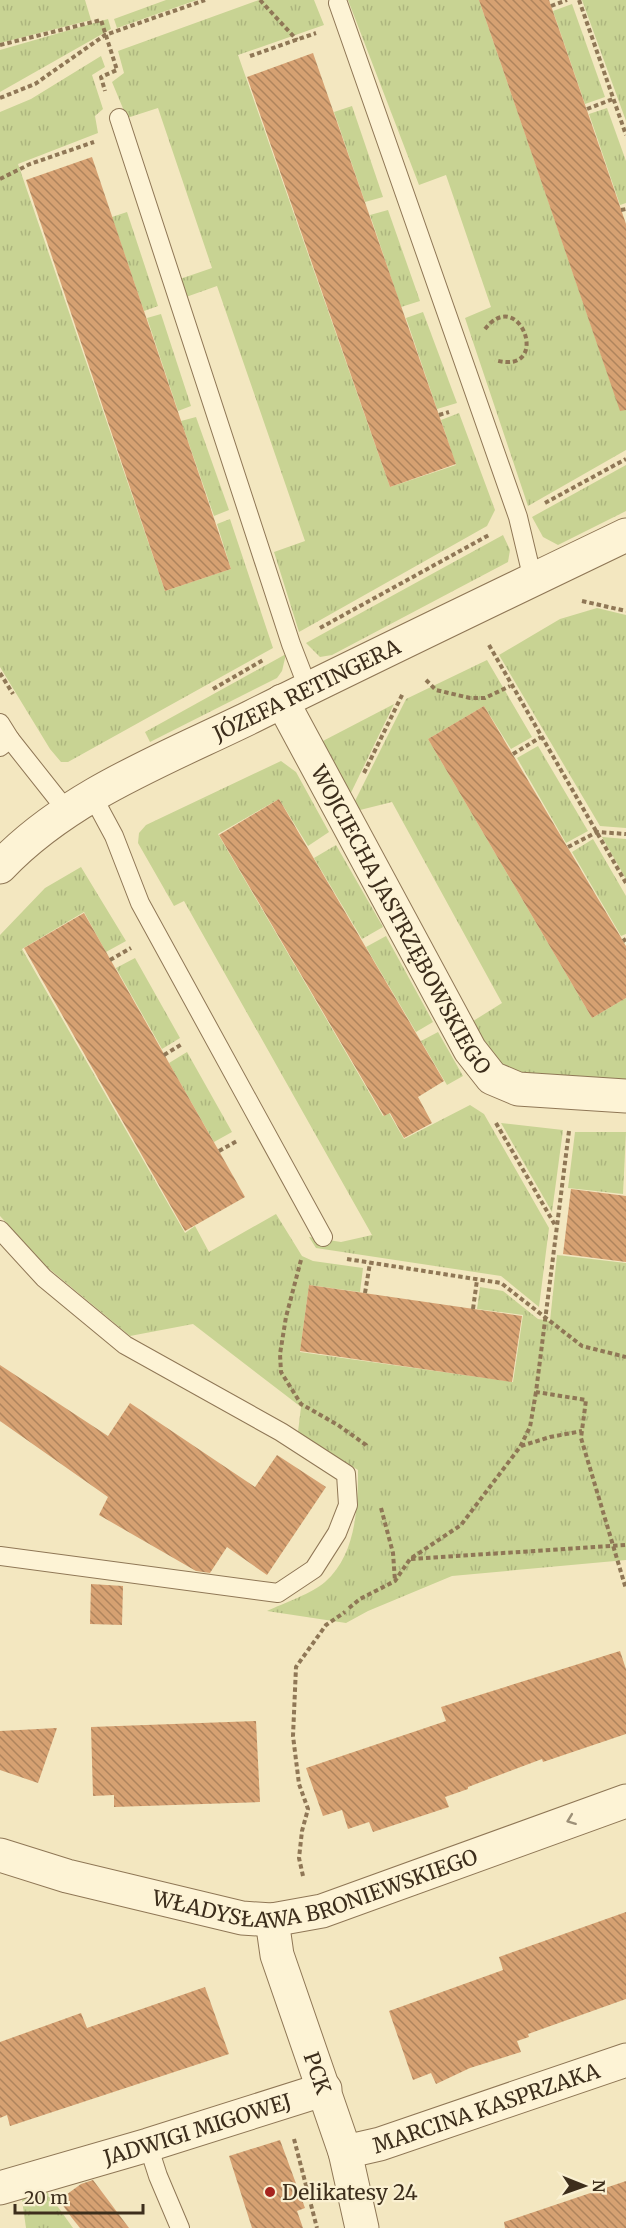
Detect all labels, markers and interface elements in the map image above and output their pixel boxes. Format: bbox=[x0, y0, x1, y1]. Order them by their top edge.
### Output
street label: JÓZEFA RETINGERA bbox=[208, 632, 405, 747]
street label: WOJCIECHA JASTRZĘBOWSKIEGO bbox=[305, 759, 497, 1080]
one-way arrow bbox=[566, 1813, 577, 1825]
street label: WŁADYSŁAWA BRONIEWSKIEGO bbox=[149, 1842, 481, 1934]
street label: PCK bbox=[298, 2048, 338, 2098]
street label: MARCINA KASPRZAKA bbox=[369, 2056, 603, 2159]
street label: JADWIGI MIGOWEJ bbox=[99, 2087, 295, 2171]
north arrow bbox=[554, 2156, 614, 2216]
scale bar bbox=[15, 2177, 142, 2215]
place label: Delikatesy 24 bbox=[282, 2179, 418, 2206]
text: N bbox=[589, 2180, 609, 2193]
marker: Delikatesy 24 bbox=[263, 2185, 277, 2199]
text: 20 m bbox=[24, 2186, 68, 2209]

